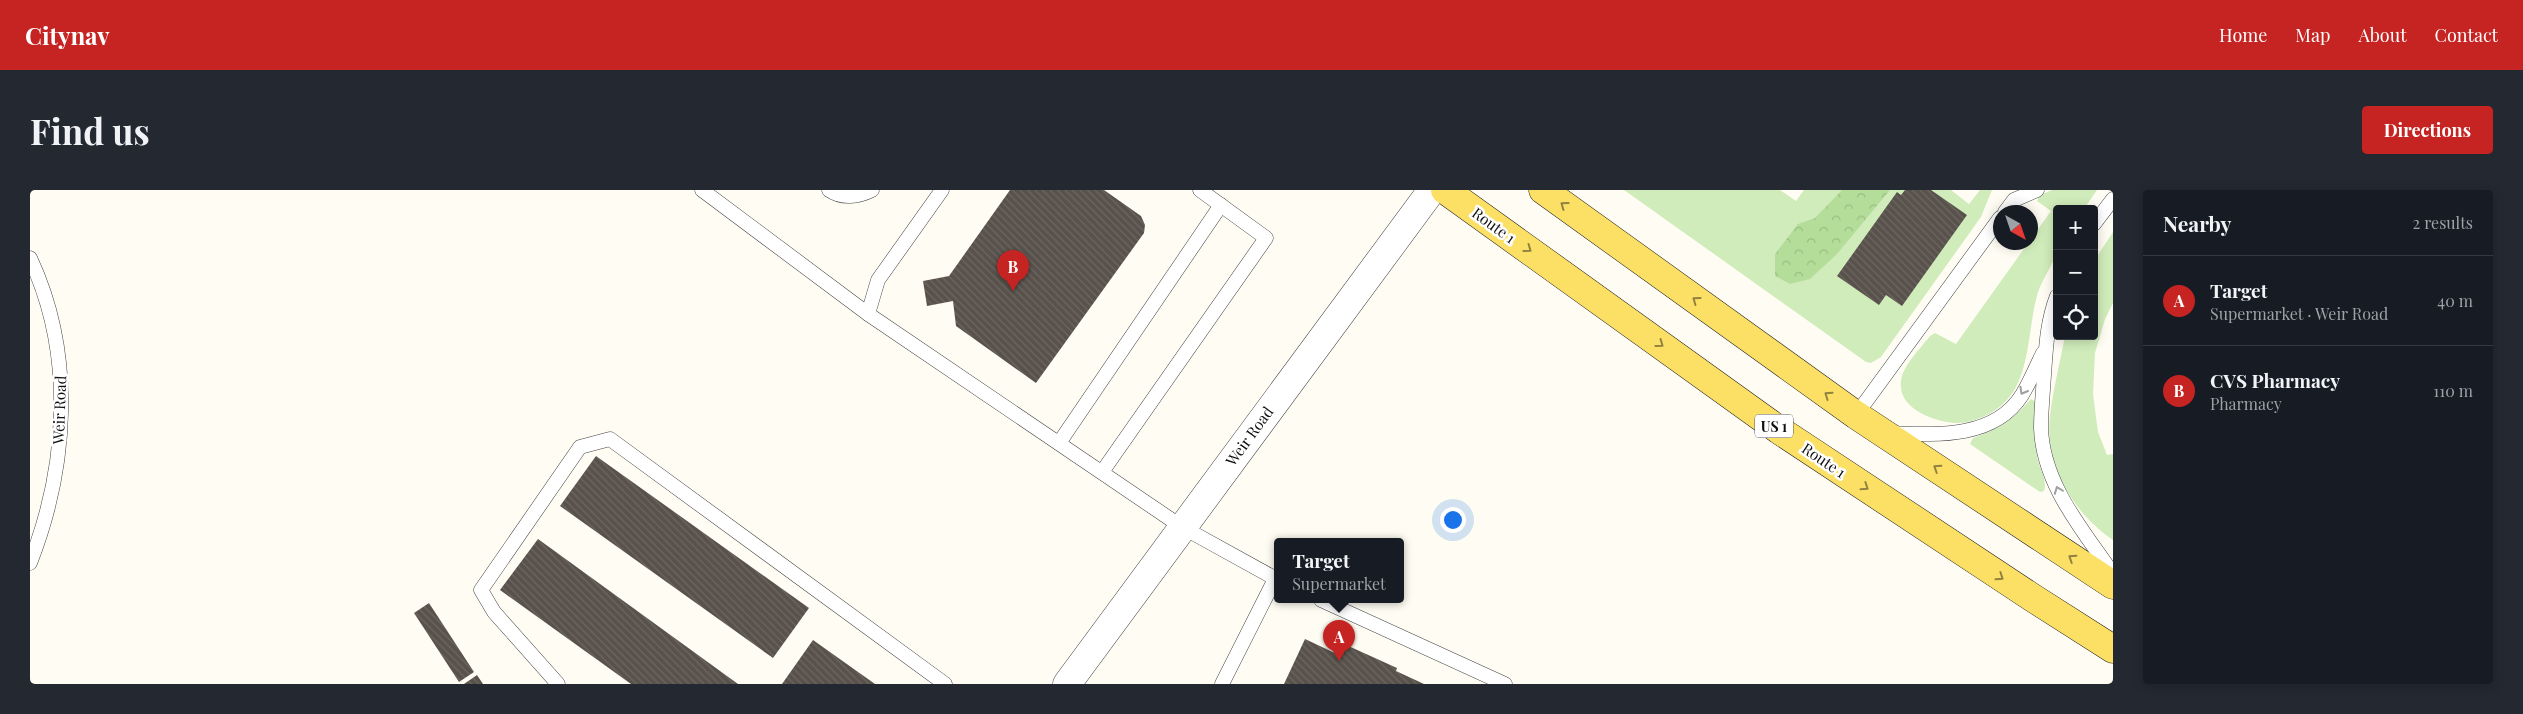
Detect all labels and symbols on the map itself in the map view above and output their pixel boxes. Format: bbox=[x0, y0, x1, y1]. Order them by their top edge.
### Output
one-way arrow bbox=[1560, 202, 1570, 211]
street label: Route 1 bbox=[1468, 203, 1520, 248]
north arrow bbox=[1993, 205, 2038, 250]
one-way arrow bbox=[1522, 243, 1531, 252]
pin: B bbox=[997, 250, 1029, 291]
one-way arrow bbox=[1692, 297, 1702, 306]
one-way arrow bbox=[1654, 338, 1663, 347]
street label: Weir Road bbox=[48, 375, 70, 446]
one-way arrow bbox=[2019, 385, 2029, 394]
one-way arrow bbox=[1824, 392, 1834, 401]
street label: Weir Road bbox=[1220, 402, 1277, 470]
road number: US 1 bbox=[1755, 415, 1793, 438]
street label: Route 1 bbox=[1798, 438, 1850, 482]
one-way arrow bbox=[1933, 465, 1942, 475]
one-way arrow bbox=[1859, 481, 1868, 490]
one-way arrow bbox=[2054, 486, 2064, 494]
your location bbox=[1440, 507, 1466, 533]
one-way arrow bbox=[2069, 555, 2078, 564]
one-way arrow bbox=[1994, 571, 2004, 580]
pin: A bbox=[1323, 620, 1355, 661]

